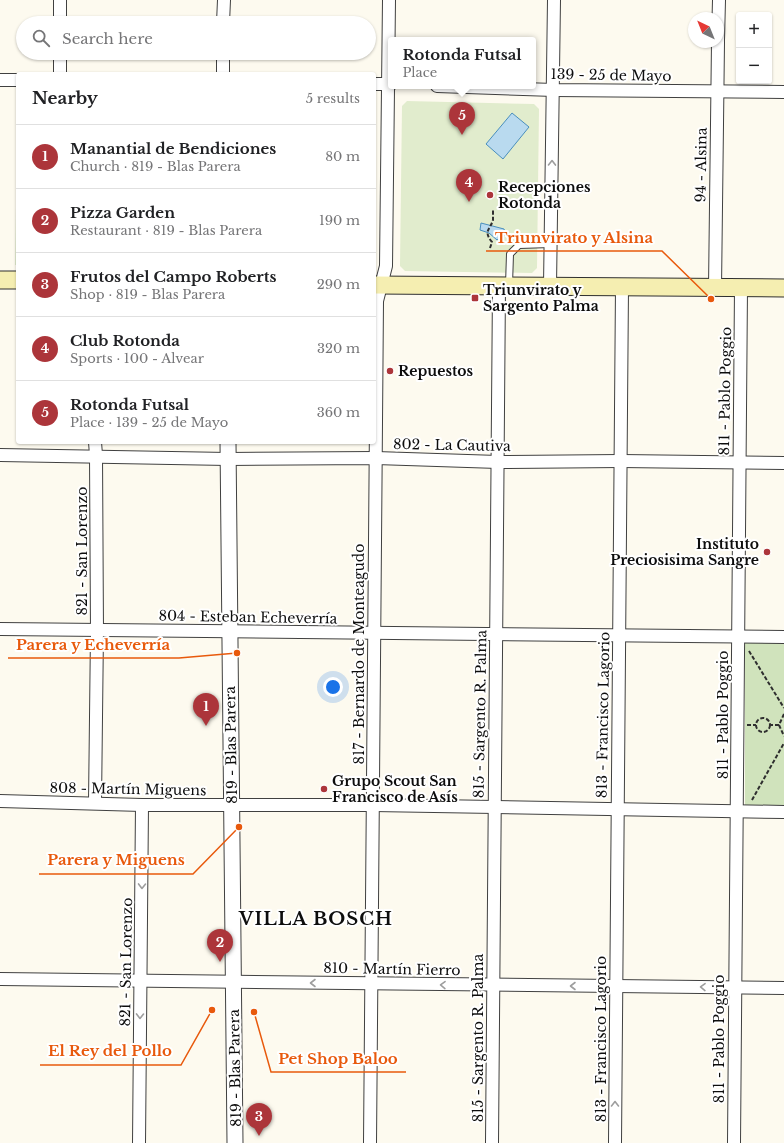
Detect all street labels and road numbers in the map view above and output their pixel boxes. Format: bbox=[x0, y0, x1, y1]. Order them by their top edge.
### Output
street label: 139 - 25 de Mayo bbox=[550, 65, 672, 85]
street label: 94 - Alsina bbox=[691, 127, 711, 203]
street label: 811 - Pablo Poggio bbox=[715, 327, 735, 455]
street label: 802 - La Cautiva bbox=[393, 435, 511, 455]
street label: 821 - San Lorenzo bbox=[73, 487, 91, 615]
street label: 817 - Bernardo de Monteagudo bbox=[350, 544, 368, 764]
street label: 804 - Esteban Echeverría bbox=[158, 606, 338, 628]
street label: 815 - Sargento R. Palma bbox=[470, 629, 490, 798]
street label: 813 - Francisco Lagorio bbox=[593, 632, 613, 798]
street label: 811 - Pablo Poggio bbox=[714, 651, 732, 779]
street label: 819 - Blas Parera bbox=[221, 686, 241, 804]
street label: 808 - Martín Miguens bbox=[49, 779, 207, 799]
street label: 821 - San Lorenzo bbox=[116, 897, 136, 1027]
street label: 815 - Sargento R. Palma bbox=[469, 954, 487, 1122]
street label: 813 - Francisco Lagorio bbox=[592, 956, 610, 1122]
street label: 810 - Martín Fierro bbox=[323, 959, 461, 979]
street label: 811 - Pablo Poggio bbox=[710, 975, 728, 1103]
street label: 819 - Blas Parera bbox=[225, 1009, 245, 1127]

